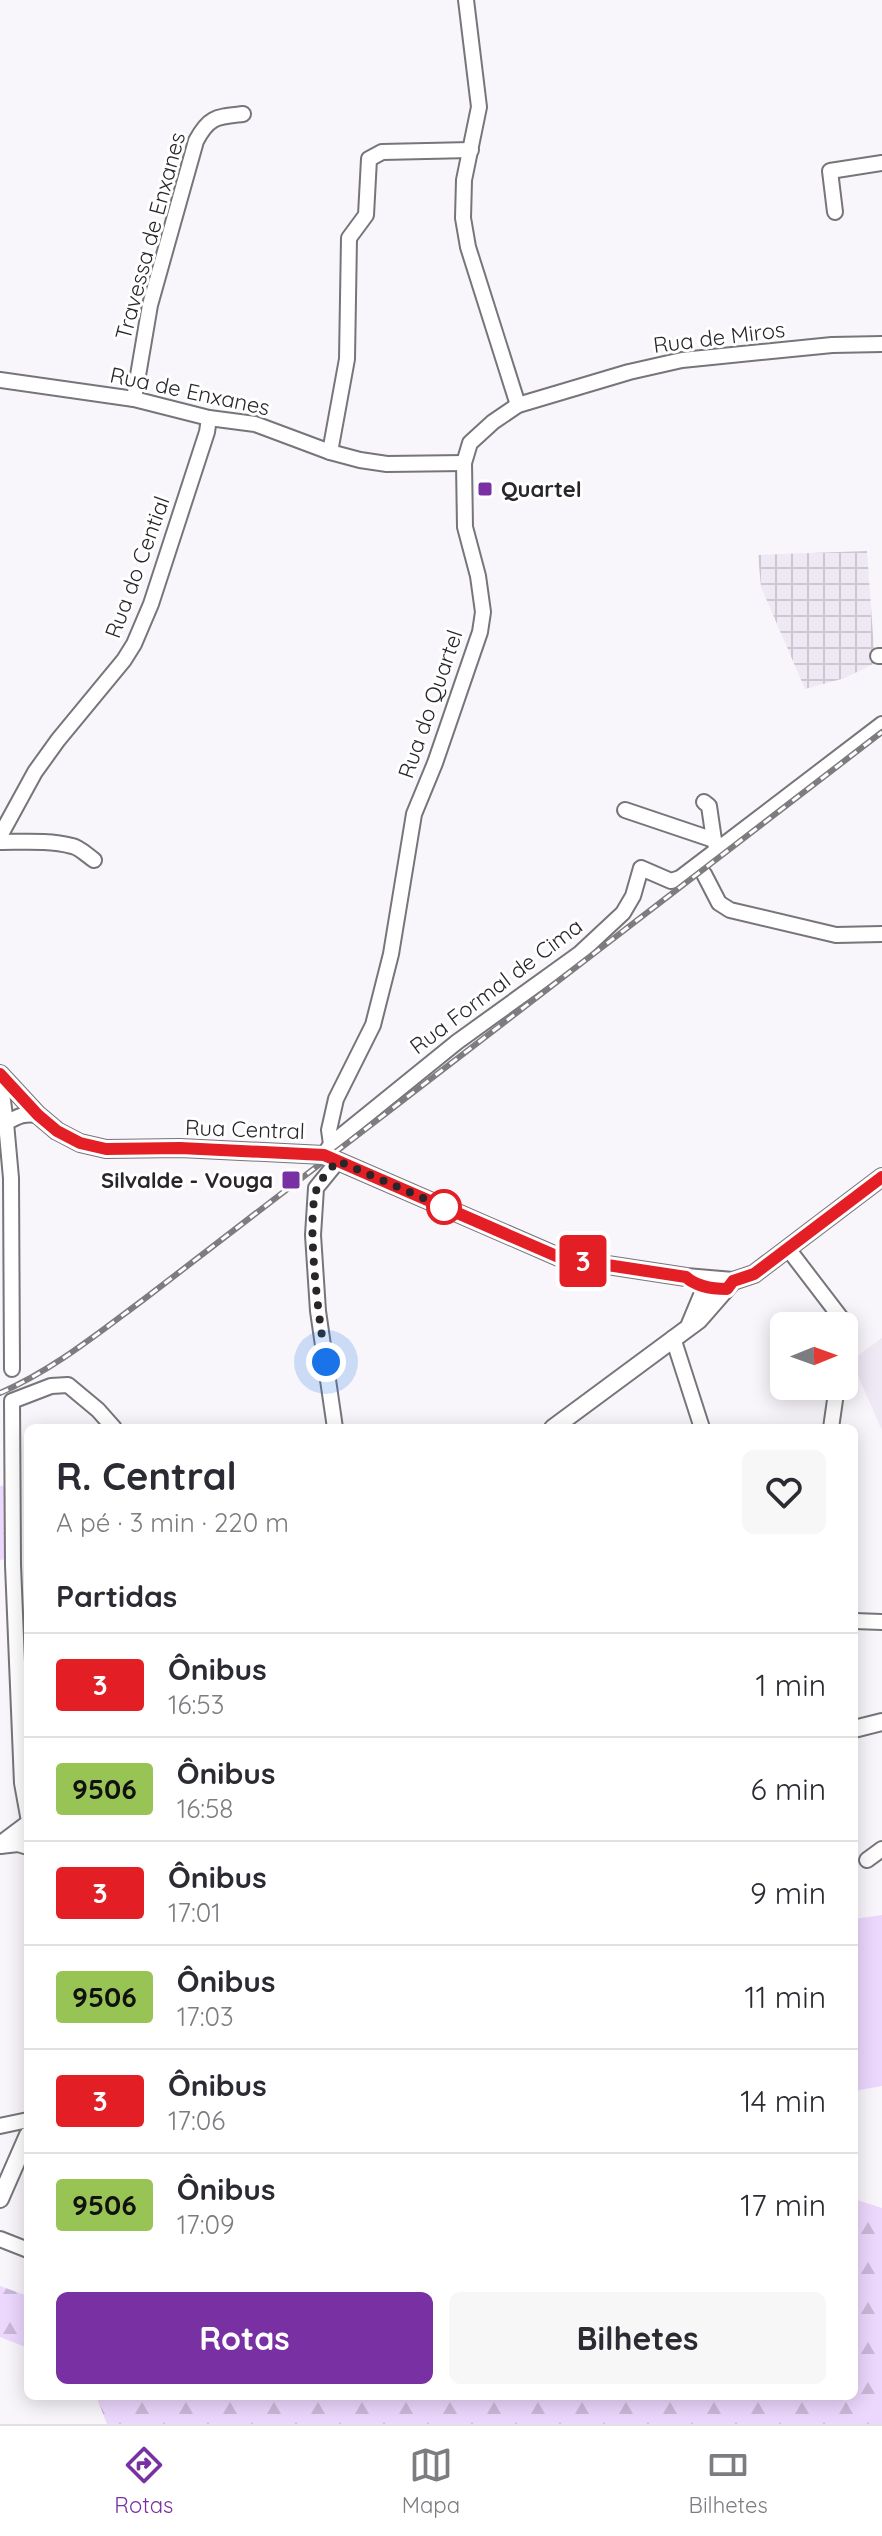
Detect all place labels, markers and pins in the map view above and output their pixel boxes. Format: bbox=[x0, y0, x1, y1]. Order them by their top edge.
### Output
place label: Quartel bbox=[501, 475, 582, 503]
marker: Quartel bbox=[476, 480, 494, 498]
place label: Silvalde - Vouga bbox=[101, 1166, 273, 1194]
marker: Silvalde - Vouga bbox=[280, 1169, 302, 1191]
unlabelled marker bbox=[427, 1190, 461, 1224]

